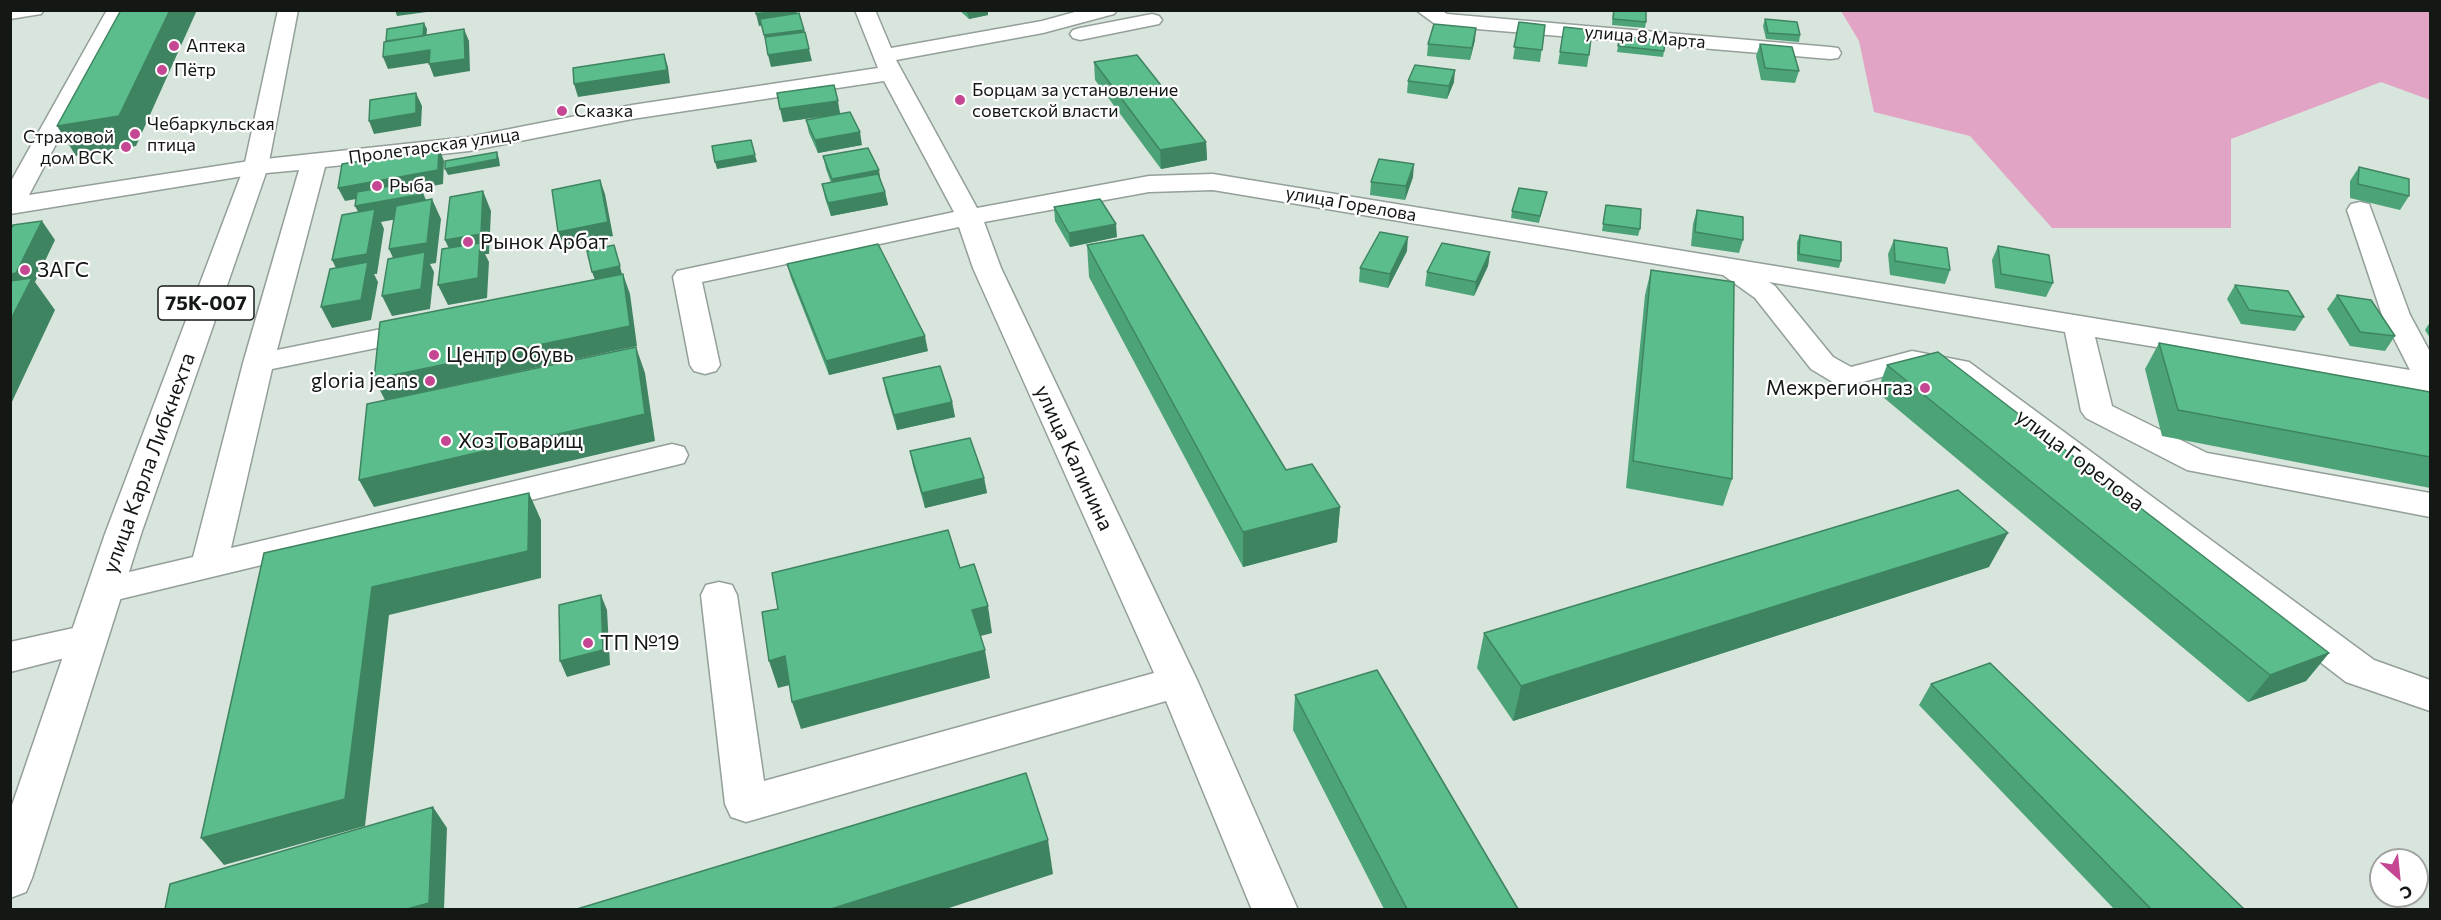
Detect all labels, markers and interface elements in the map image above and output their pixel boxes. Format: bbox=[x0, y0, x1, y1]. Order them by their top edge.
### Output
street label: улица 8 Марта bbox=[1583, 21, 1707, 53]
place label: Аптека bbox=[186, 35, 245, 57]
marker: Аптека bbox=[167, 39, 181, 53]
place label: Пётр bbox=[174, 59, 216, 81]
marker: Пётр bbox=[155, 63, 169, 77]
place label: Борцам за установление советской власти bbox=[972, 79, 1178, 122]
marker: Борцам за установление советской власти bbox=[953, 93, 967, 107]
place label: Сказка bbox=[574, 100, 633, 122]
marker: Сказка bbox=[555, 104, 569, 118]
place label: Чебаркульская птица bbox=[147, 113, 275, 156]
street label: Пролетарская улица bbox=[347, 123, 521, 169]
place label: Страховой дом ВСК bbox=[23, 126, 114, 168]
marker: Чебаркульская птица bbox=[128, 127, 142, 141]
marker: Страховой дом ВСК bbox=[119, 140, 133, 154]
place label: Рыба bbox=[389, 175, 434, 197]
marker: Рыба bbox=[370, 179, 384, 193]
street label: улица Горелова bbox=[1284, 182, 1418, 226]
place label: Рынок Арбат bbox=[480, 229, 608, 255]
marker: Рынок Арбат bbox=[461, 235, 475, 249]
place label: ЗАГС bbox=[37, 257, 89, 283]
marker: ЗАГС bbox=[18, 263, 32, 277]
road number: 75К-007 bbox=[158, 286, 254, 320]
place label: Центр Обувь bbox=[446, 342, 574, 368]
marker: Центр Обувь bbox=[427, 348, 441, 362]
street label: улица Карла Либкнехта bbox=[97, 349, 201, 577]
place label: gloria jeans bbox=[311, 368, 418, 394]
marker: gloria jeans bbox=[423, 374, 437, 388]
place label: Межрегионгаз bbox=[1766, 375, 1913, 401]
street label: улица Калинина bbox=[1029, 381, 1119, 535]
marker: Межрегионгаз bbox=[1918, 381, 1932, 395]
street label: улица Горелова bbox=[2011, 404, 2149, 516]
place label: ХозТоварищ bbox=[458, 428, 583, 454]
marker: ХозТоварищ bbox=[439, 434, 453, 448]
place label: ТП №19 bbox=[600, 630, 679, 656]
marker: ТП №19 bbox=[581, 636, 595, 650]
north arrow bbox=[2369, 848, 2429, 908]
text: С bbox=[2397, 882, 2416, 904]

